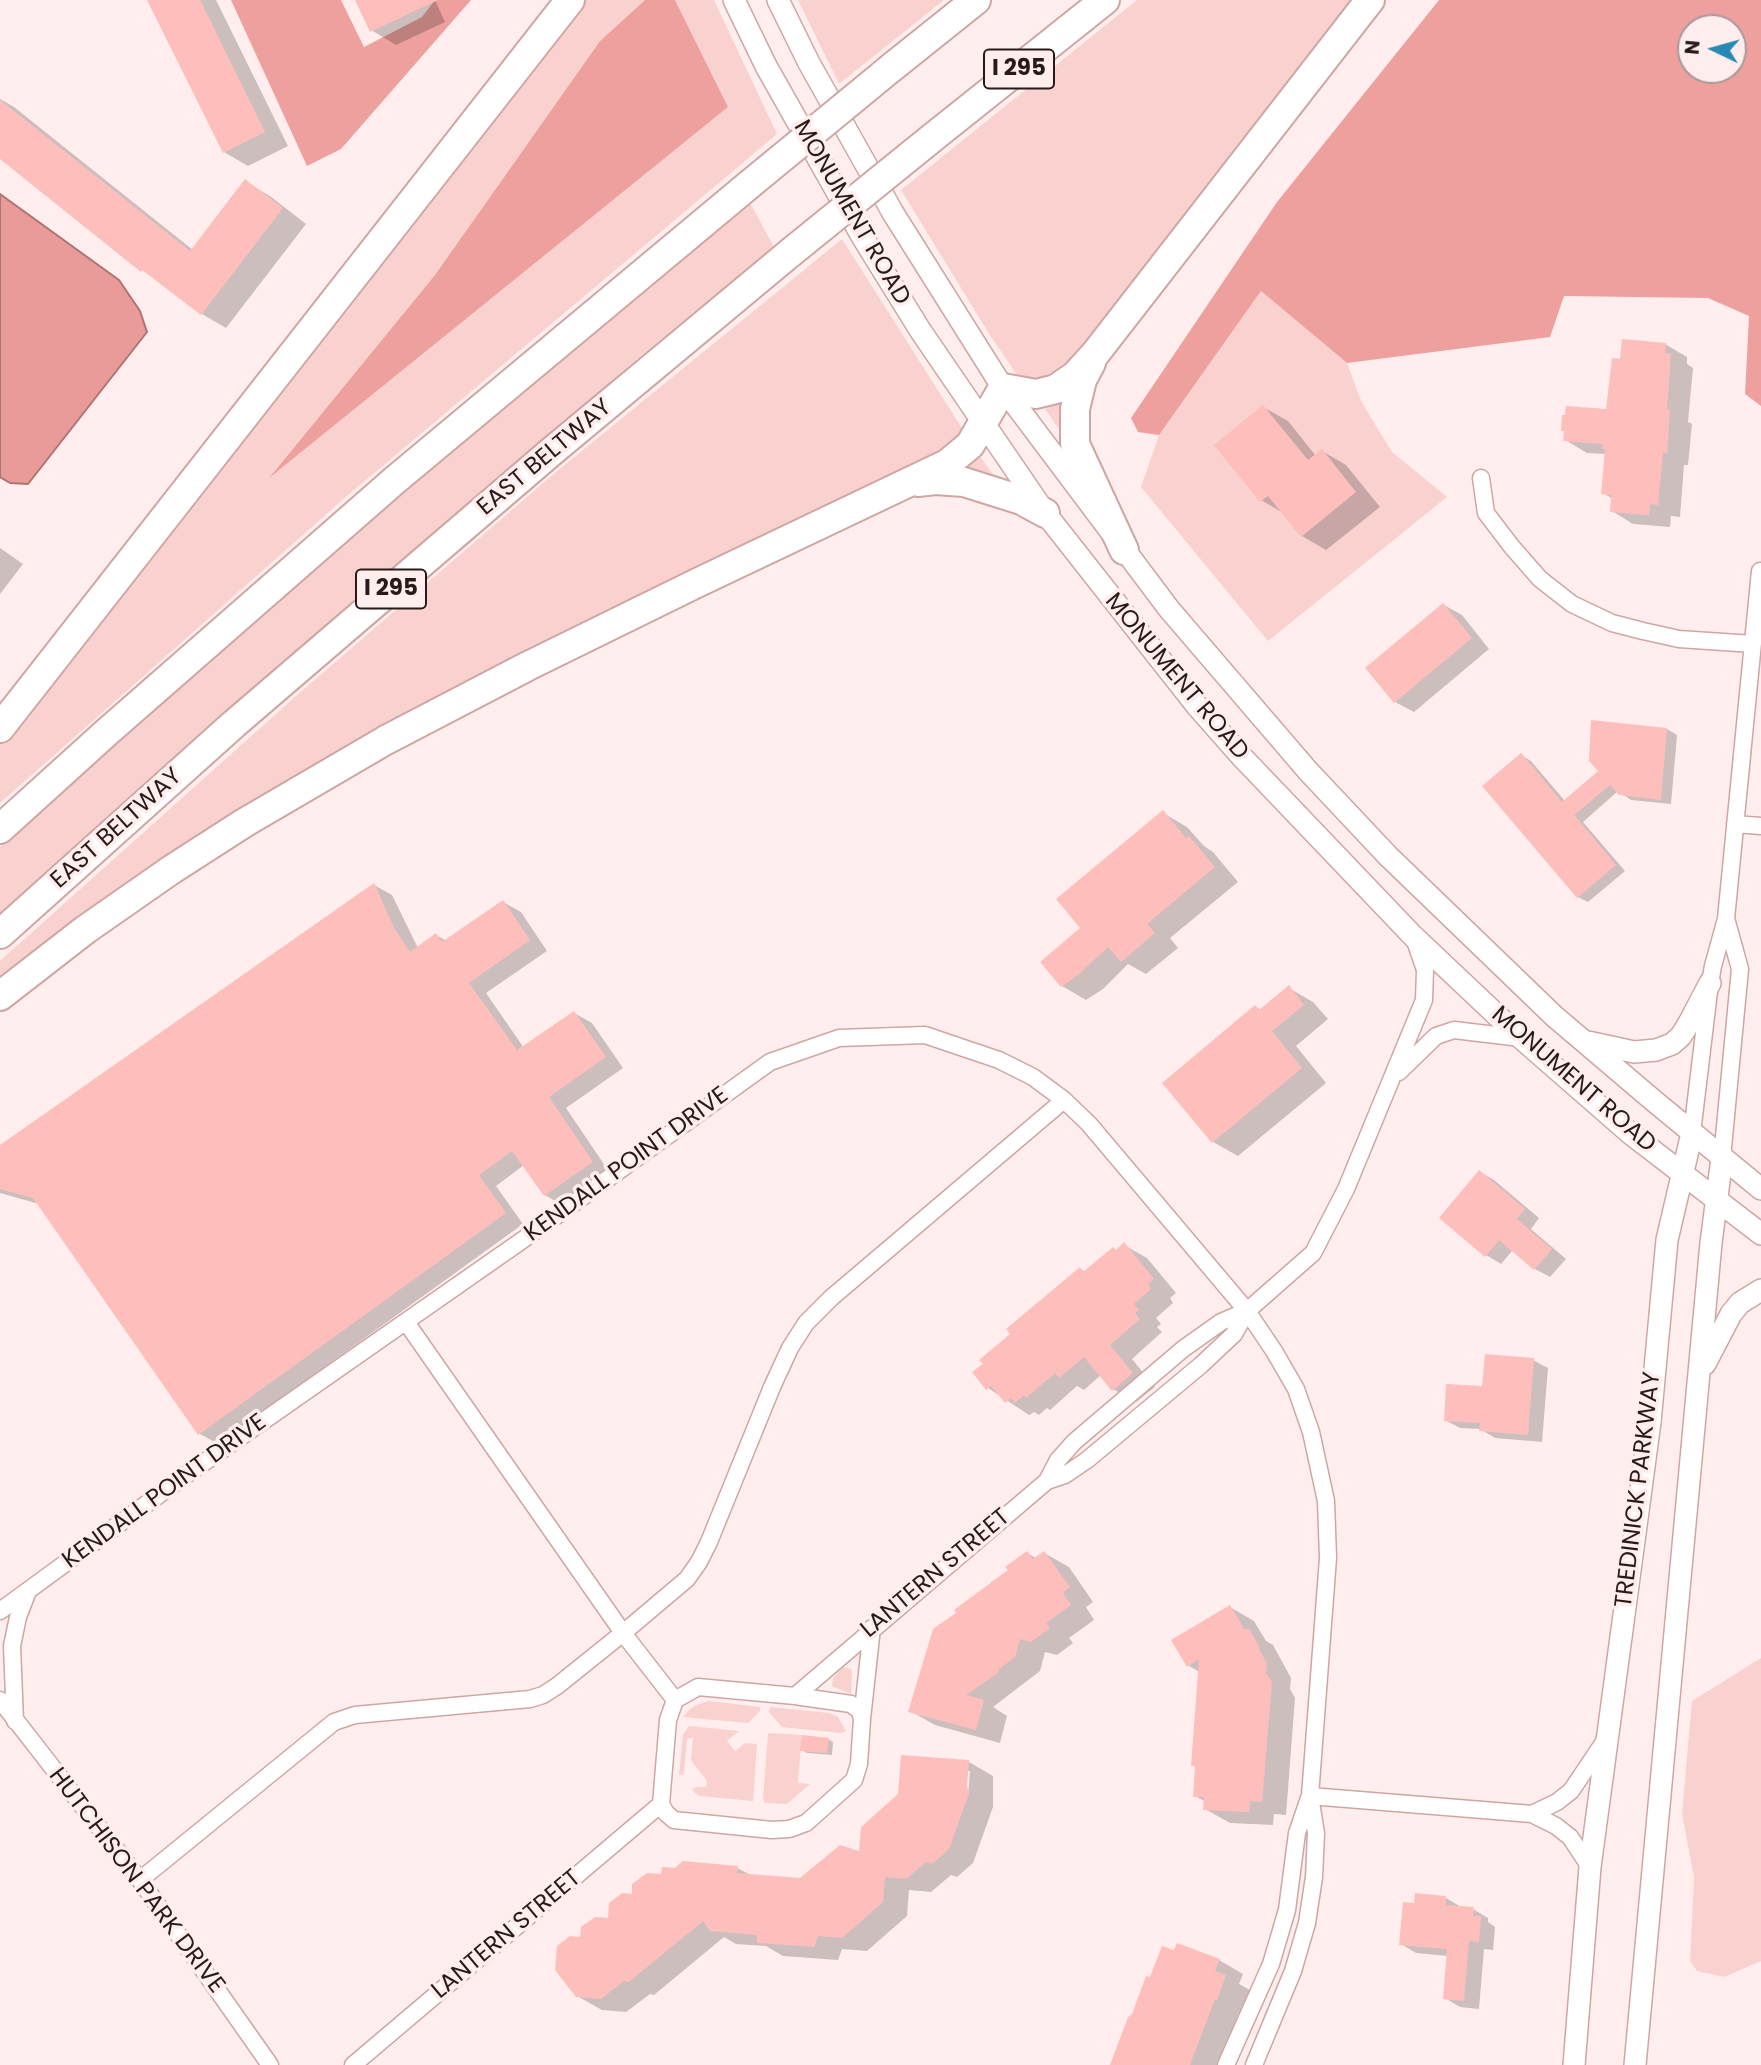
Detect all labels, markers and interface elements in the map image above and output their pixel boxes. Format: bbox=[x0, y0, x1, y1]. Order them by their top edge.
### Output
north arrow bbox=[1677, 14, 1747, 84]
text: N bbox=[1679, 39, 1707, 56]
road number: I 295 bbox=[984, 50, 1054, 88]
street label: MONUMENT ROAD bbox=[786, 116, 916, 310]
street label: EAST BELTWAY bbox=[472, 394, 618, 522]
road number: I 295 bbox=[356, 569, 426, 608]
street label: MONUMENT ROAD bbox=[1098, 588, 1254, 766]
street label: EAST BELTWAY bbox=[46, 763, 188, 895]
street label: MONUMENT ROAD bbox=[1485, 1001, 1661, 1159]
street label: KENDALL POINT DRIVE bbox=[520, 1081, 734, 1249]
street label: TREDINICK PARKWAY bbox=[1610, 1370, 1668, 1610]
street label: KENDALL POINT DRIVE bbox=[58, 1408, 272, 1576]
street label: LANTERN STREET bbox=[856, 1503, 1016, 1645]
street label: HUTCHISON PARK DRIVE bbox=[42, 1763, 230, 1999]
street label: LANTERN STREET bbox=[427, 1864, 587, 2006]

